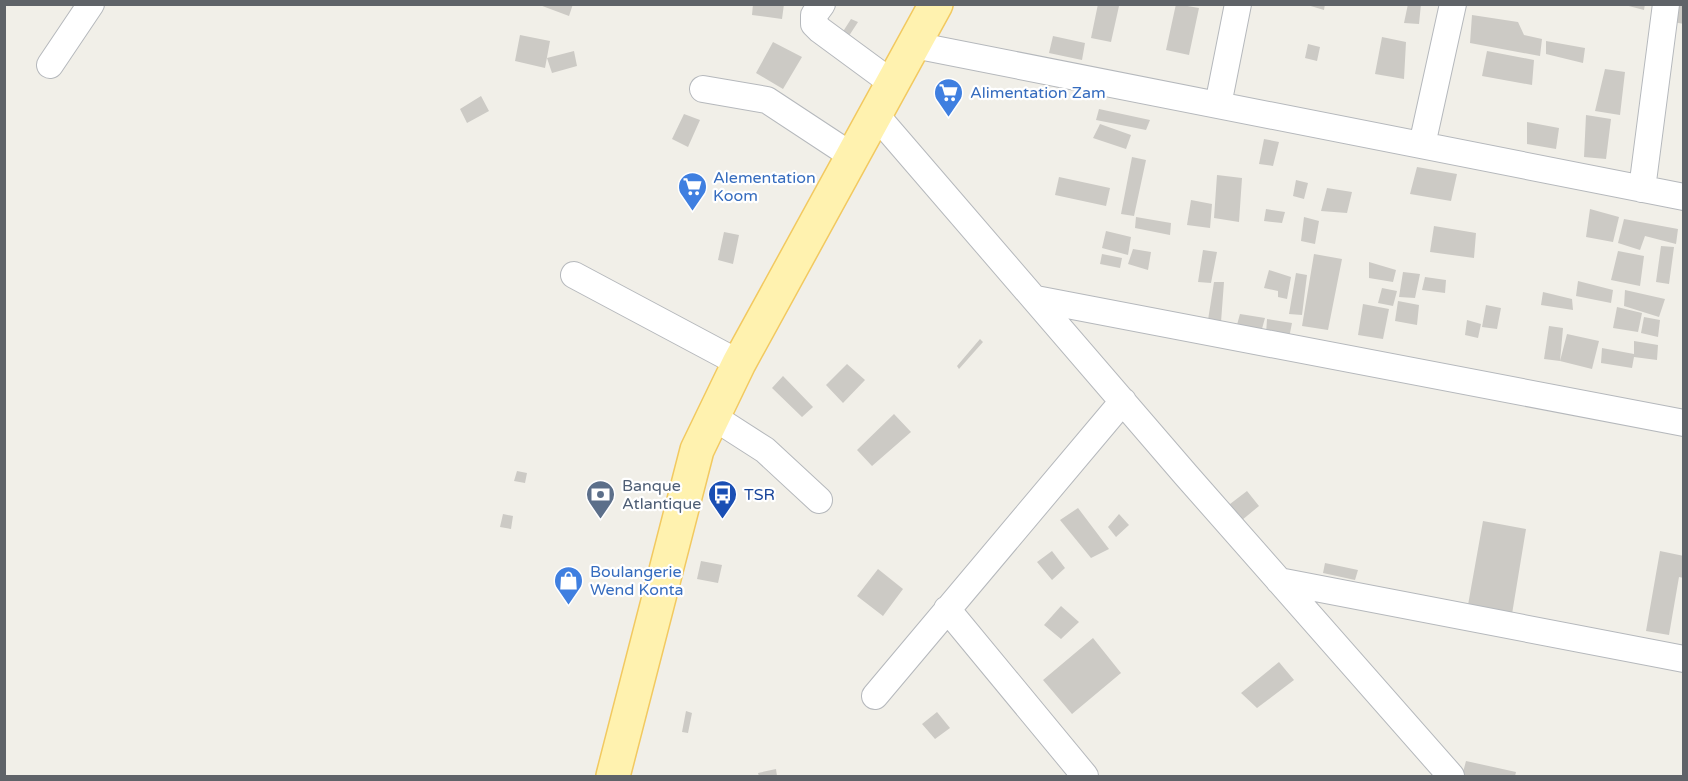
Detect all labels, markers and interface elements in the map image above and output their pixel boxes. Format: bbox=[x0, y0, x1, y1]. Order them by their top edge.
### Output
supermarket icon: Alimentation Zam bbox=[933, 76, 965, 118]
place label: Alimentation Zam bbox=[970, 83, 1106, 103]
place label: Alementation Koom bbox=[713, 168, 816, 206]
supermarket icon: Alementation Koom bbox=[676, 170, 708, 212]
place label: Banque Atlantique bbox=[622, 476, 701, 514]
bank icon: Banque Atlantique bbox=[585, 478, 617, 520]
bus stop icon: TSR bbox=[707, 478, 739, 520]
place label: TSR bbox=[744, 485, 775, 505]
place label: Boulangerie Wend Konta bbox=[590, 562, 684, 600]
shop icon: Boulangerie Wend Konta bbox=[553, 564, 585, 606]

